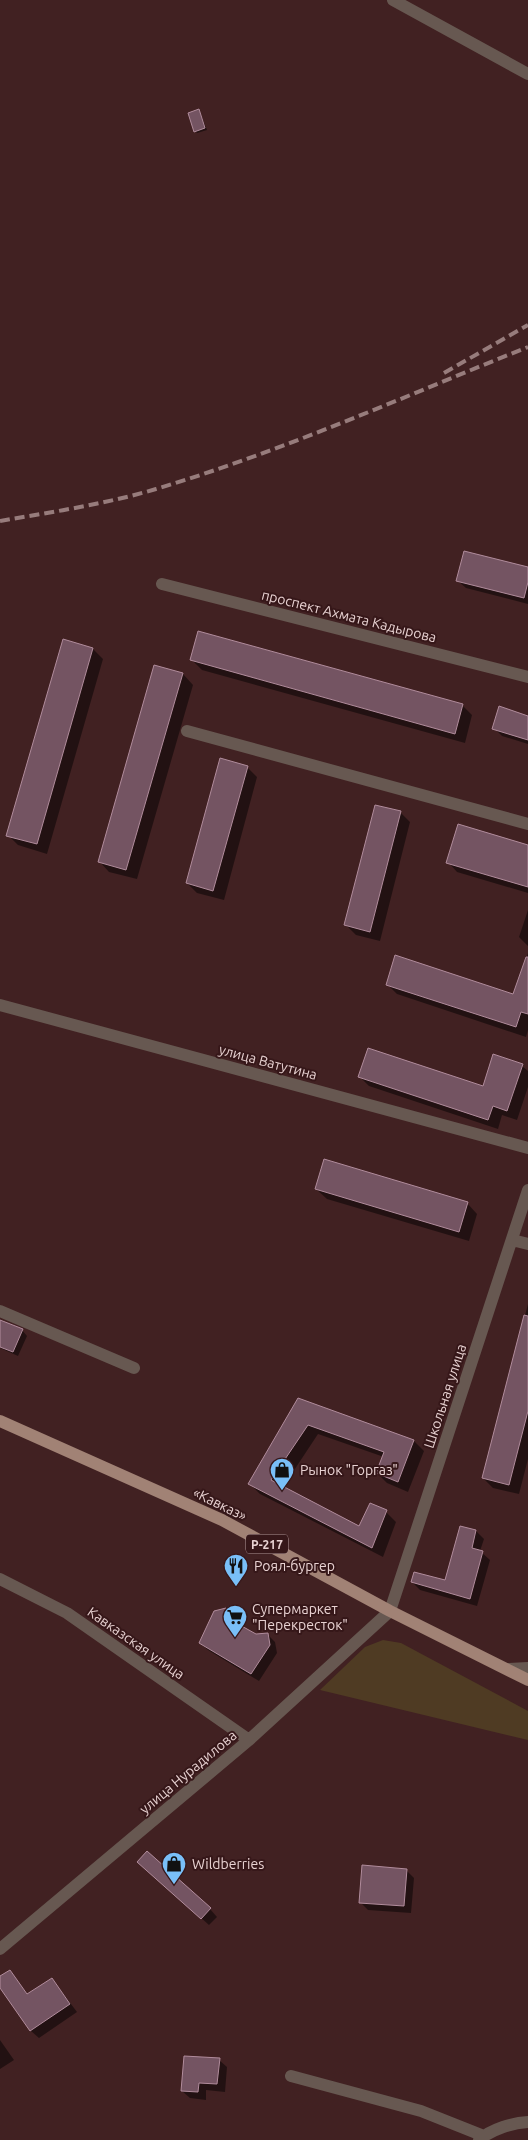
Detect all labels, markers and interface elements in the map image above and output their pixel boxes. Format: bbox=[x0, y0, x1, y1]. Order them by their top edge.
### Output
street label: проспект Ахмата Кадырова bbox=[260, 587, 438, 645]
street label: улица Ватутина bbox=[217, 1041, 319, 1083]
street label: Школьная улица bbox=[421, 1342, 469, 1450]
shop icon: Рынок "Горгаз" bbox=[269, 1457, 295, 1491]
place label: Рынок "Горгаз" bbox=[300, 1462, 398, 1478]
street label: «Кавказ» bbox=[191, 1484, 250, 1524]
road number: Р-217 bbox=[246, 1535, 288, 1554]
restaurant icon: Роял-бургер bbox=[223, 1553, 249, 1587]
place label: Роял-бургер bbox=[254, 1558, 335, 1574]
place label: Супермаркет "Перекресток" bbox=[252, 1601, 348, 1633]
street label: Кавказская улица bbox=[85, 1604, 187, 1682]
supermarket icon: Супермаркет "Перекресток" bbox=[222, 1604, 248, 1638]
street label: улица Нурадилова bbox=[136, 1727, 240, 1817]
shop icon: Wildberries bbox=[161, 1851, 187, 1885]
place label: Wildberries bbox=[192, 1856, 264, 1872]

